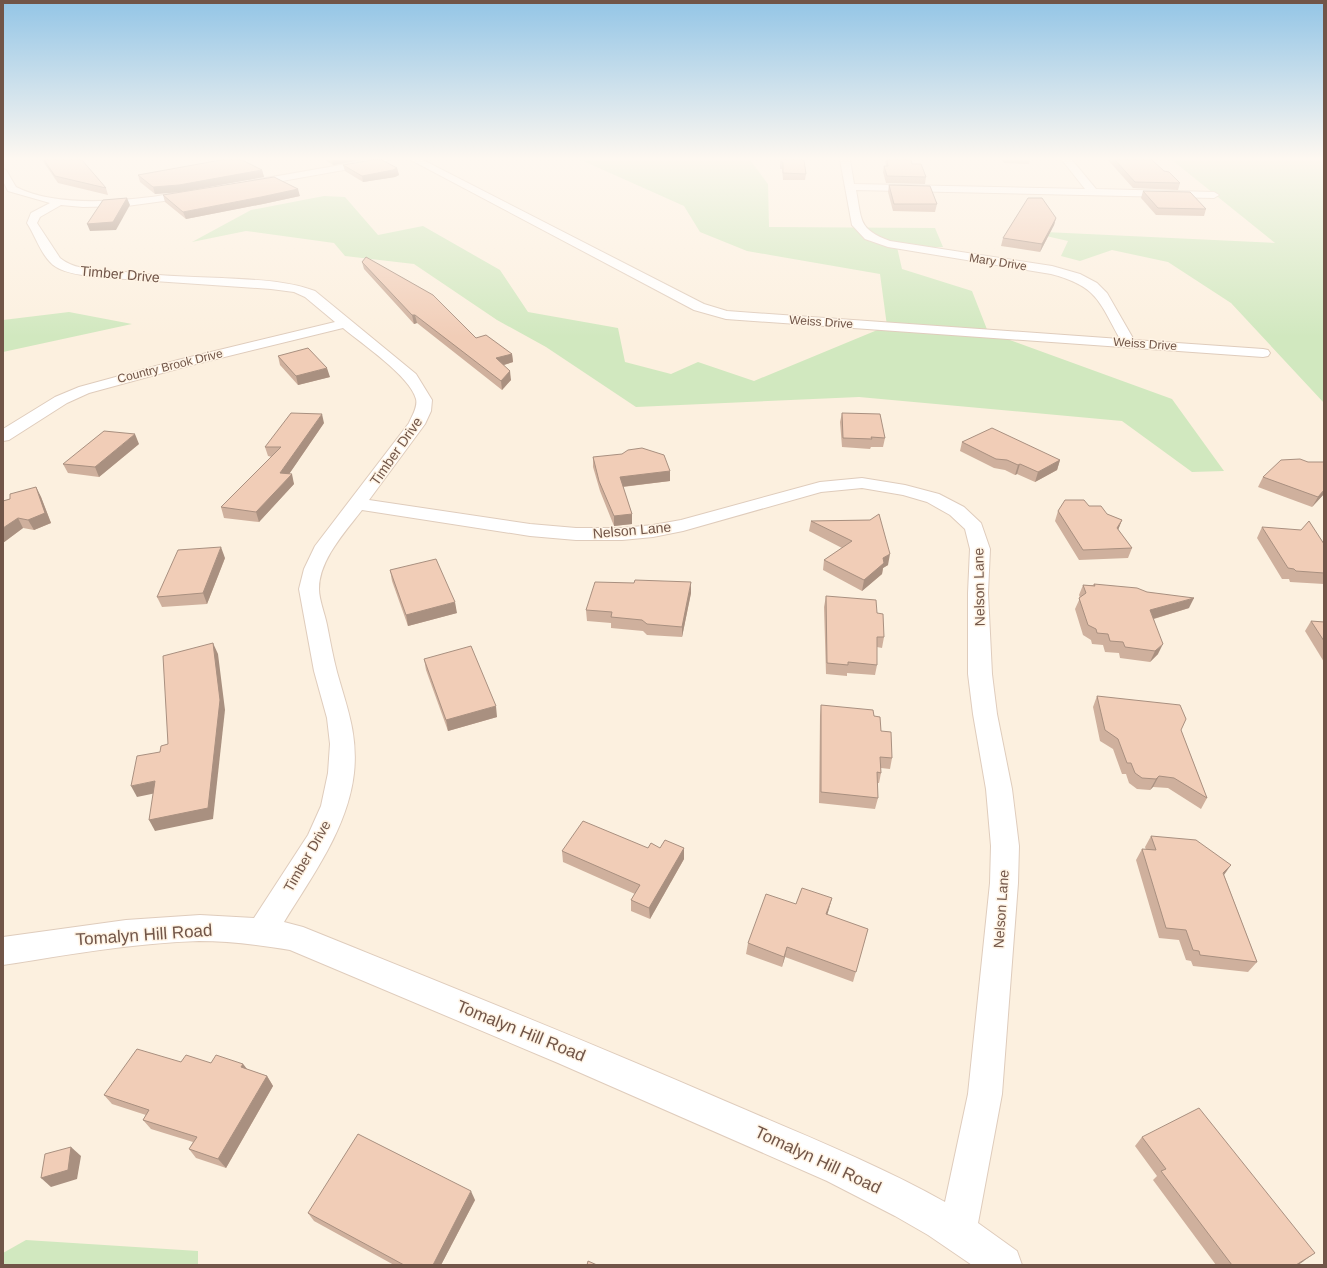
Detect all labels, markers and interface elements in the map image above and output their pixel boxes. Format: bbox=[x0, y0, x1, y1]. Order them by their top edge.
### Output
street label: Mary Drive bbox=[968, 251, 1028, 274]
street label: Timber Drive bbox=[80, 263, 161, 285]
street label: Weiss Drive bbox=[789, 313, 854, 331]
street label: Weiss Drive bbox=[1113, 335, 1178, 353]
street label: Country Brook Drive bbox=[116, 346, 224, 386]
street label: Timber Drive bbox=[367, 414, 426, 488]
street label: Nelson Lane bbox=[592, 519, 672, 541]
street label: Nelson Lane bbox=[970, 547, 988, 626]
street label: Timber Drive bbox=[280, 817, 334, 894]
street label: Nelson Lane bbox=[990, 869, 1012, 949]
street label: Tomalyn Hill Road bbox=[75, 921, 213, 949]
street label: Tomalyn Hill Road bbox=[454, 997, 588, 1065]
street label: Tomalyn Hill Road bbox=[752, 1122, 884, 1198]

